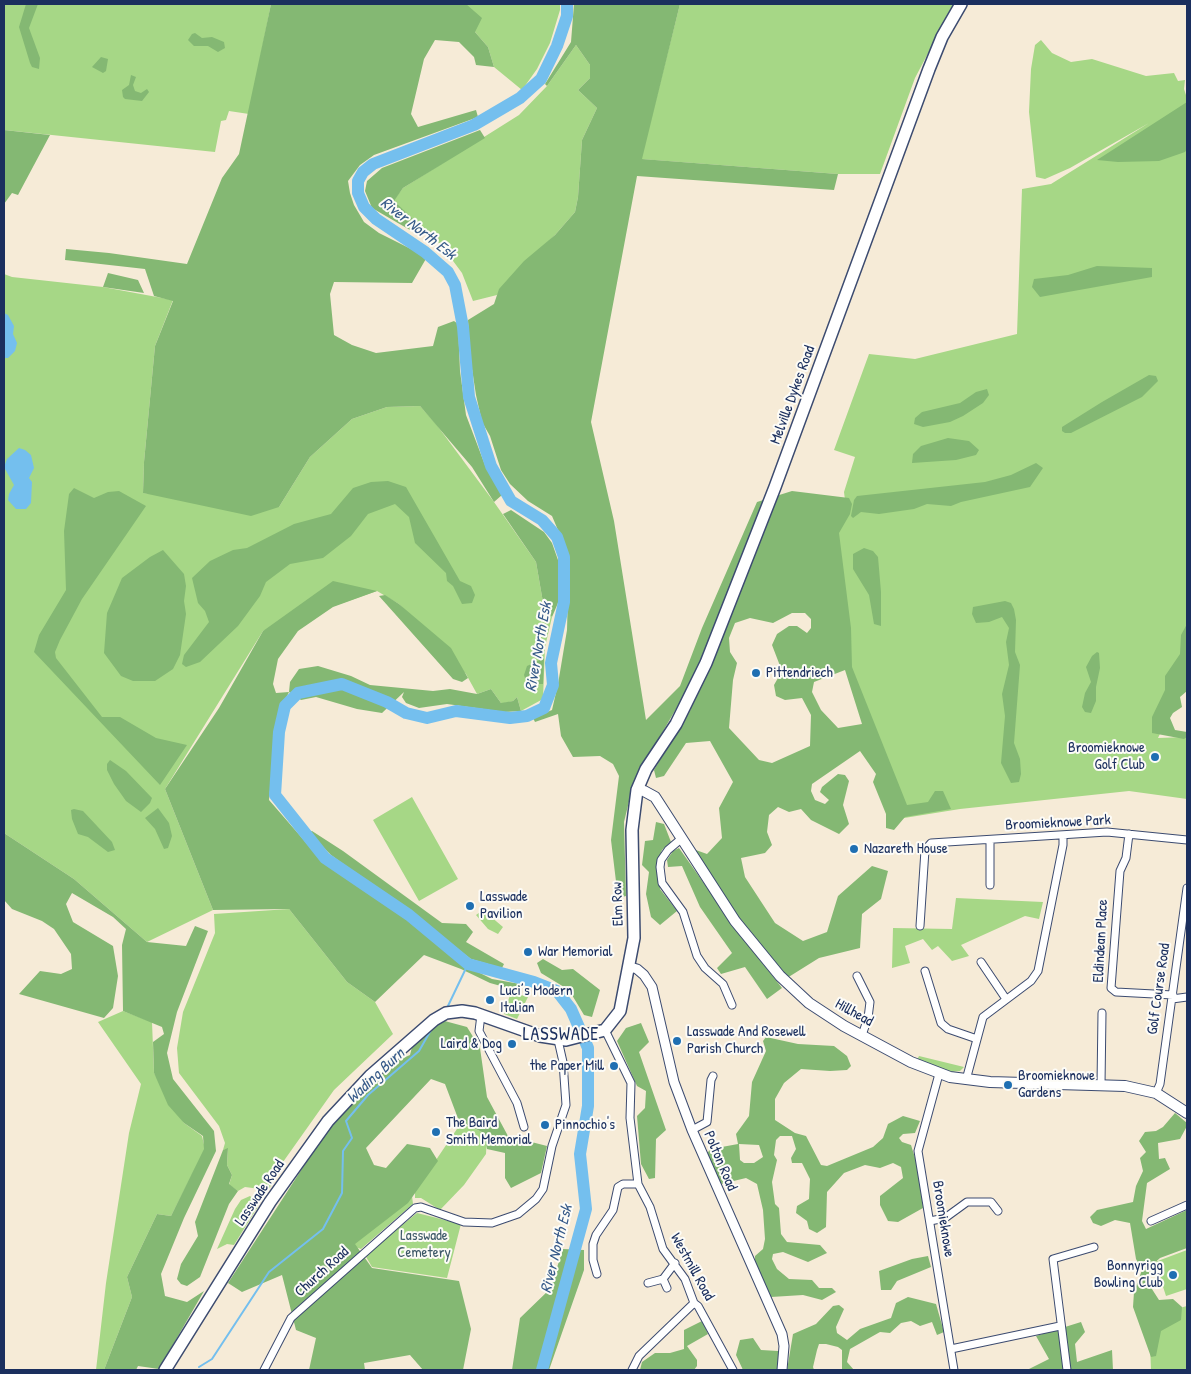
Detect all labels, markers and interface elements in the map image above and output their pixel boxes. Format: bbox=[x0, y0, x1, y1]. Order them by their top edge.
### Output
water label: River North Esk bbox=[376, 194, 460, 264]
street label: Melville Dykes Road bbox=[767, 343, 819, 447]
water label: River North Esk bbox=[522, 601, 556, 693]
place label: Pittendriech bbox=[766, 664, 833, 682]
marker: Pittendriech bbox=[750, 667, 762, 679]
place label: Broomieknowe Golf Club bbox=[1068, 739, 1145, 774]
marker: Broomieknowe Golf Club bbox=[1149, 751, 1161, 763]
street label: Broomieknowe Park bbox=[1005, 811, 1111, 835]
place label: Nazareth House bbox=[864, 840, 948, 858]
marker: Nazareth House bbox=[848, 843, 860, 855]
street label: Elm Row bbox=[608, 882, 628, 926]
place label: Lasswade Pavilion bbox=[480, 888, 528, 923]
street label: Eldindean Place bbox=[1090, 899, 1112, 983]
marker: Lasswade Pavilion bbox=[464, 900, 476, 912]
street label: Golf Course Road bbox=[1144, 942, 1174, 1036]
place label: War Memorial bbox=[538, 943, 612, 961]
marker: War Memorial bbox=[522, 946, 534, 958]
place label: Luci’s Modern Italian bbox=[500, 982, 573, 1017]
marker: Luci’s Modern Italian bbox=[484, 994, 496, 1006]
street label: Hillhead bbox=[832, 995, 876, 1031]
place label: Lasswade And Rosewell Parish Church bbox=[687, 1023, 805, 1058]
district label: LASSWADE bbox=[522, 1024, 600, 1046]
place label: Laird & Dog bbox=[441, 1035, 502, 1053]
marker: Lasswade And Rosewell Parish Church bbox=[671, 1035, 683, 1047]
marker: Laird & Dog bbox=[506, 1038, 518, 1050]
water label: Wading Burn bbox=[343, 1044, 409, 1108]
place label: the Paper Mill bbox=[530, 1057, 604, 1075]
marker: the Paper Mill bbox=[608, 1060, 620, 1072]
place label: Broomieknowe Gardens bbox=[1018, 1067, 1095, 1102]
marker: Broomieknowe Gardens bbox=[1002, 1079, 1014, 1091]
place label: The Baird Smith Memorial bbox=[446, 1114, 531, 1149]
place label: Pinnochio's bbox=[555, 1116, 615, 1134]
marker: Pinnochio's bbox=[539, 1119, 551, 1131]
marker: The Baird Smith Memorial bbox=[430, 1126, 442, 1138]
street label: Polton Road bbox=[699, 1128, 741, 1194]
street label: Lasswade Road bbox=[231, 1157, 289, 1229]
street label: Broomieknowe bbox=[928, 1180, 958, 1258]
water label: River North Esk bbox=[537, 1203, 577, 1295]
park label: Lasswade Cemetery bbox=[397, 1227, 451, 1262]
street label: Westmill Road bbox=[666, 1230, 718, 1304]
street label: Church Road bbox=[291, 1243, 353, 1301]
place label: Bonnyrigg Bowling Club bbox=[1094, 1257, 1163, 1292]
marker: Bonnyrigg Bowling Club bbox=[1167, 1269, 1179, 1281]

